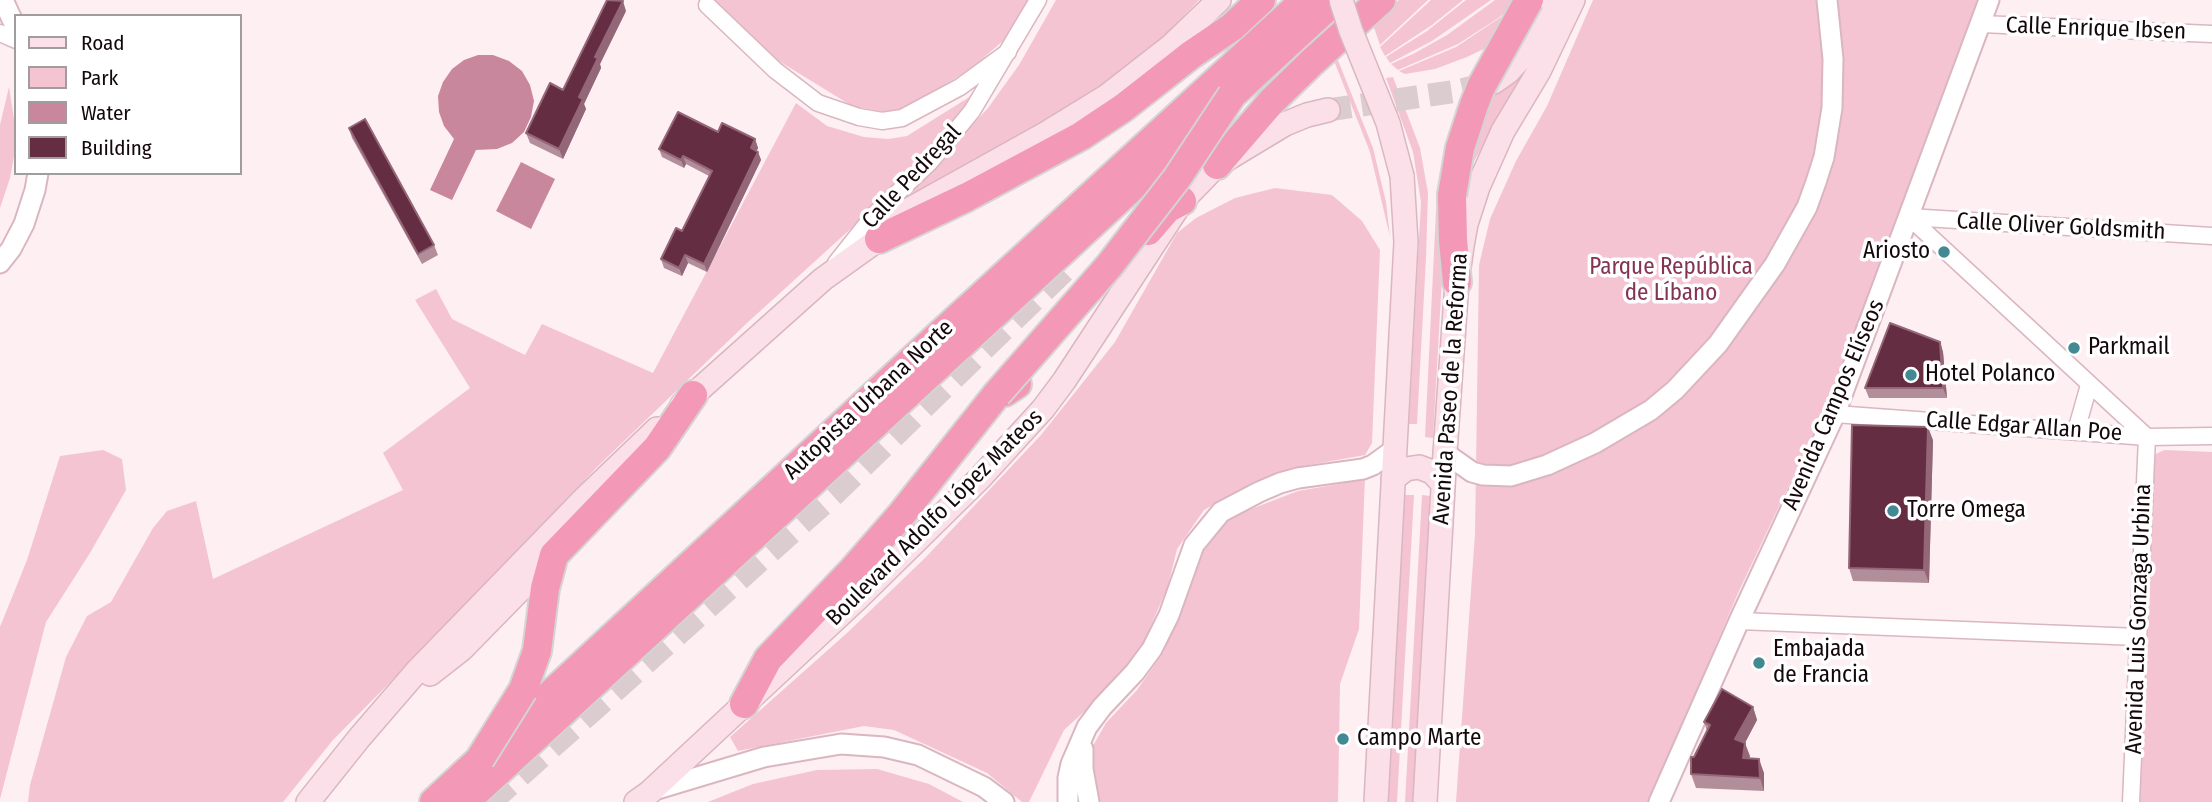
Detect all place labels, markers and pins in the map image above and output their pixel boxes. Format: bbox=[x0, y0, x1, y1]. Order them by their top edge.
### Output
place label: Ariosto bbox=[1863, 238, 1930, 266]
marker: Ariosto bbox=[1936, 244, 1952, 260]
place label: Parkmail bbox=[2088, 334, 2170, 362]
marker: Parkmail bbox=[2066, 340, 2082, 356]
place label: Hotel Polanco bbox=[1925, 361, 2055, 389]
marker: Hotel Polanco bbox=[1903, 367, 1919, 383]
place label: Torre Omega bbox=[1907, 497, 2026, 525]
marker: Torre Omega bbox=[1885, 503, 1901, 519]
place label: Embajada de Francia bbox=[1773, 636, 1869, 690]
marker: Embajada de Francia bbox=[1751, 655, 1767, 671]
place label: Campo Marte bbox=[1357, 725, 1481, 753]
marker: Campo Marte bbox=[1335, 731, 1351, 747]

